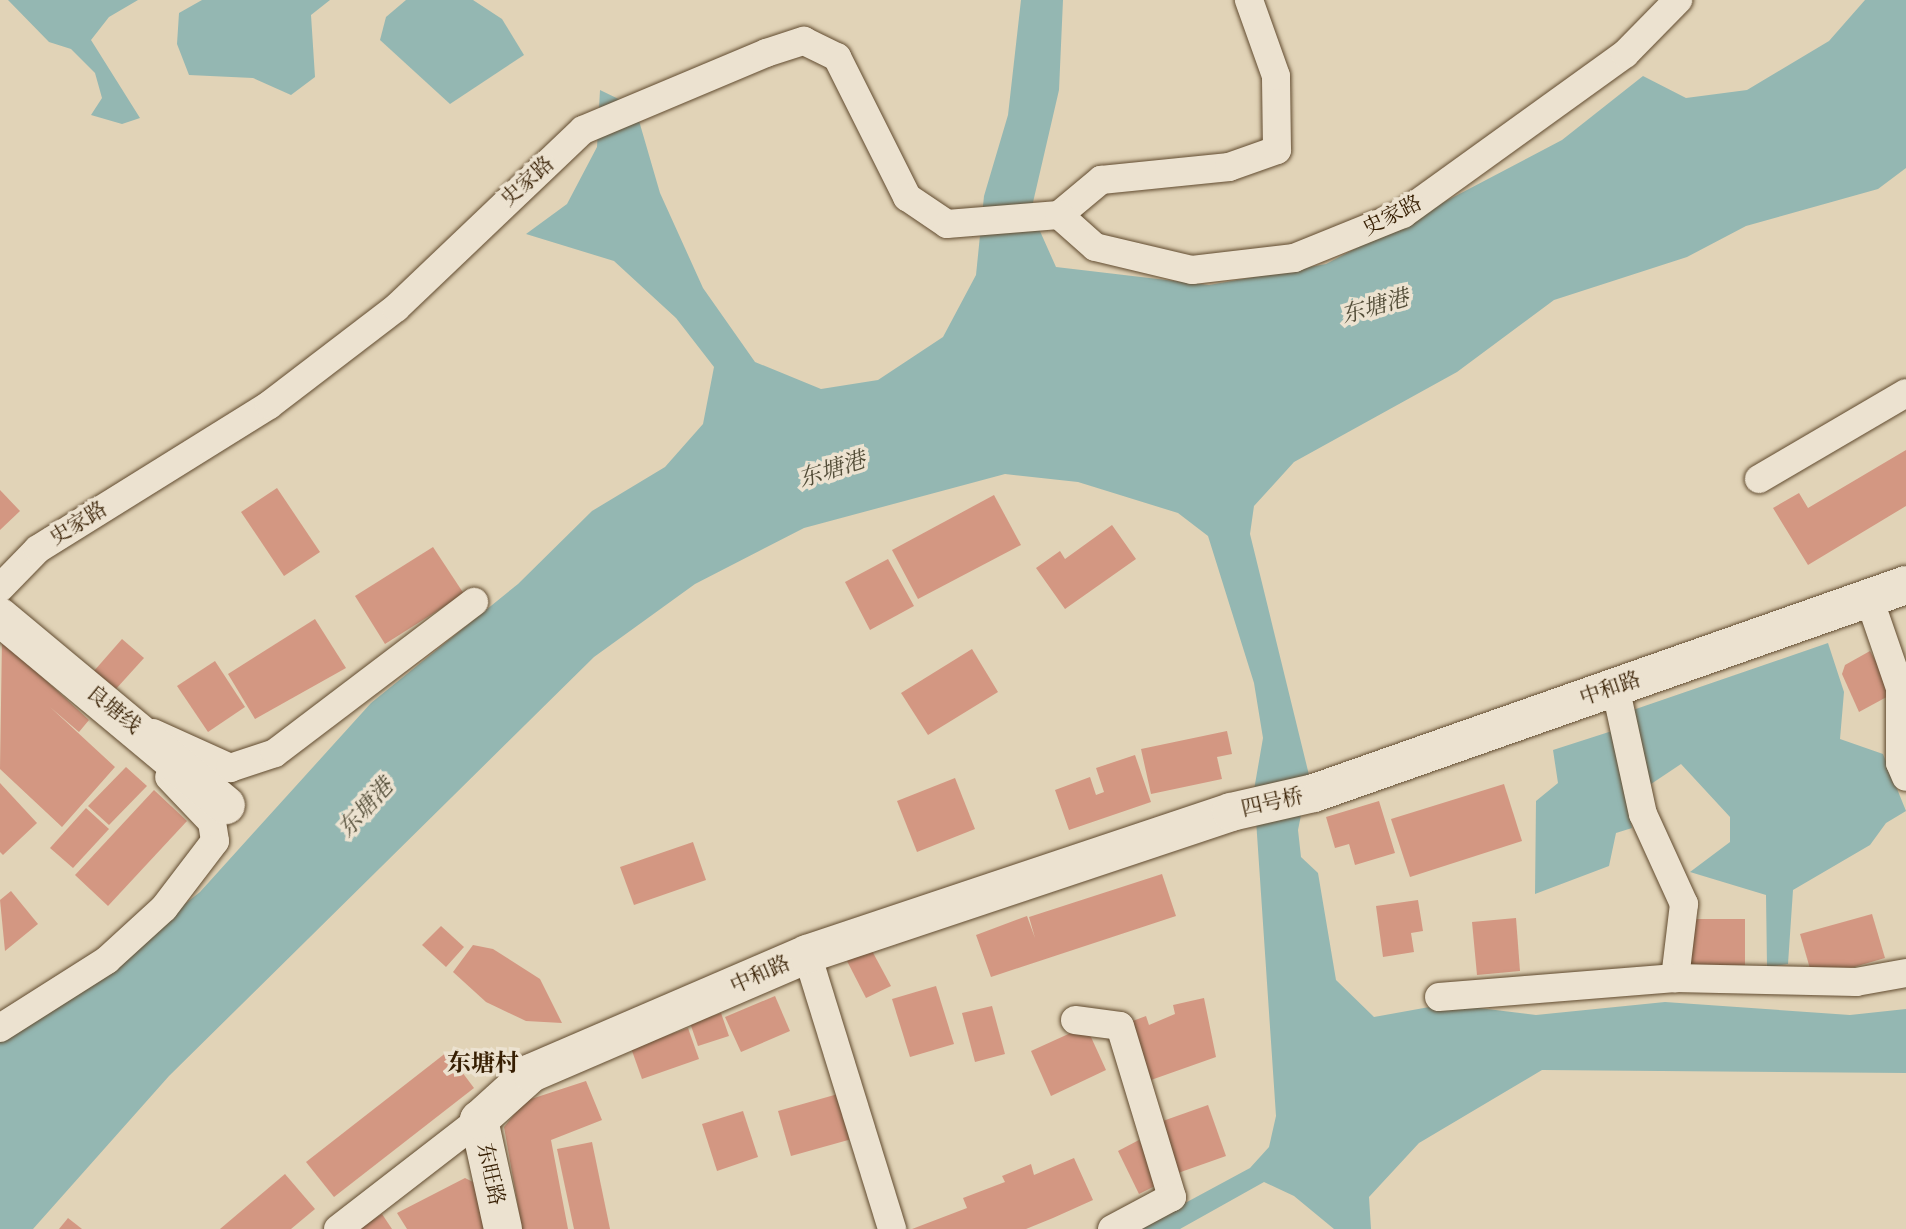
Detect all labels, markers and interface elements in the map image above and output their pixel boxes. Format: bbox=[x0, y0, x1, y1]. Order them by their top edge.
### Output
street label: 史家路 bbox=[495, 151, 559, 211]
street label: 史家路 bbox=[1358, 189, 1426, 241]
water label: 东塘港 bbox=[1338, 284, 1412, 330]
water label: 东塘港 bbox=[795, 446, 869, 494]
street label: 史家路 bbox=[45, 496, 111, 550]
street label: 中和路 bbox=[1576, 666, 1644, 710]
street label: 良塘线 bbox=[82, 679, 146, 739]
water label: 东塘港 bbox=[333, 773, 399, 843]
street label: 四号桥 bbox=[1238, 783, 1306, 821]
street label: 中和路 bbox=[726, 950, 794, 998]
district label: 东塘村 bbox=[447, 1050, 519, 1078]
street label: 东旺路 bbox=[472, 1141, 510, 1207]

